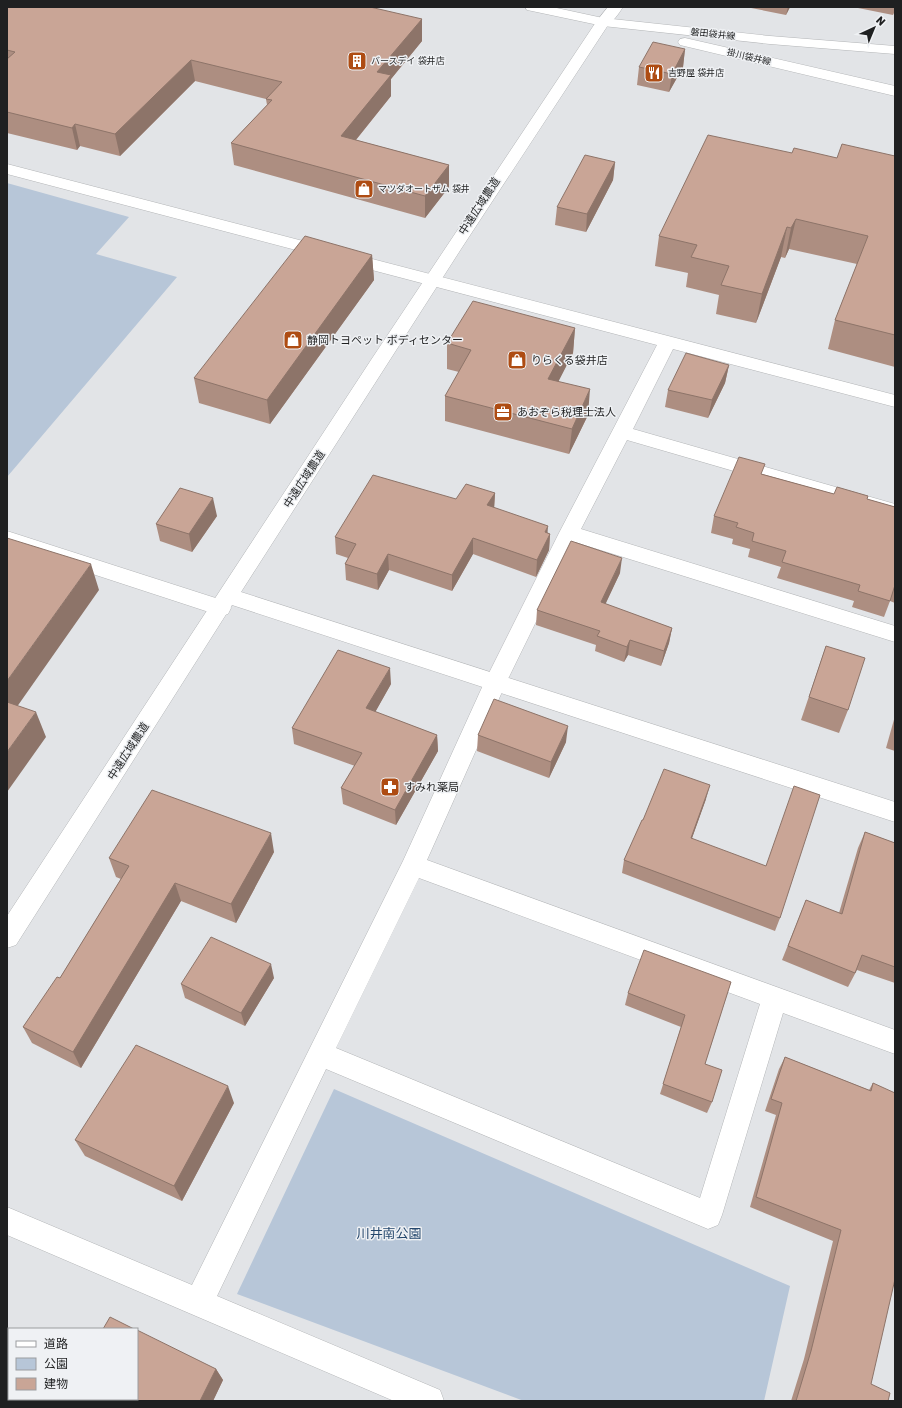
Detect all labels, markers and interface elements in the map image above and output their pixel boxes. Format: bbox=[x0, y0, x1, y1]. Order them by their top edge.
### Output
north arrow bbox=[854, 8, 894, 48]
text: N bbox=[873, 14, 888, 29]
street label: 磐田袋井線 bbox=[690, 27, 737, 41]
street label: 掛川袋井線 bbox=[726, 46, 773, 67]
building icon: バースデイ 袋井店 bbox=[346, 50, 368, 72]
place label: バースデイ 袋井店 bbox=[371, 56, 445, 66]
restaurant icon: 吉野屋 袋井店 bbox=[643, 62, 665, 84]
place label: 吉野屋 袋井店 bbox=[668, 68, 724, 78]
street label: 中遠広域農道 bbox=[456, 175, 503, 237]
shop icon: マツダオートザム 袋井 bbox=[353, 178, 375, 200]
place label: マツダオートザム 袋井 bbox=[378, 184, 470, 194]
shop icon: 静岡トヨペット ボディセンター bbox=[282, 329, 304, 351]
place label: 静岡トヨペット ボディセンター bbox=[307, 334, 463, 347]
shop icon: りらくる袋井店 bbox=[506, 349, 528, 371]
place label: りらくる袋井店 bbox=[531, 354, 608, 367]
office icon: あおぞら税理士法人 bbox=[492, 401, 514, 423]
place label: あおぞら税理士法人 bbox=[517, 406, 616, 419]
street label: 中遠広域農道 bbox=[281, 448, 328, 510]
street label: 中遠広域農道 bbox=[105, 720, 152, 782]
pharmacy icon: すみれ薬局 bbox=[379, 776, 401, 798]
place label: すみれ薬局 bbox=[404, 781, 459, 794]
park label: 川井南公園 bbox=[356, 1226, 422, 1241]
legend bbox=[8, 1328, 138, 1400]
text: 道路 bbox=[44, 1337, 68, 1351]
text: 公園 bbox=[44, 1357, 68, 1371]
text: 建物 bbox=[44, 1377, 68, 1391]

